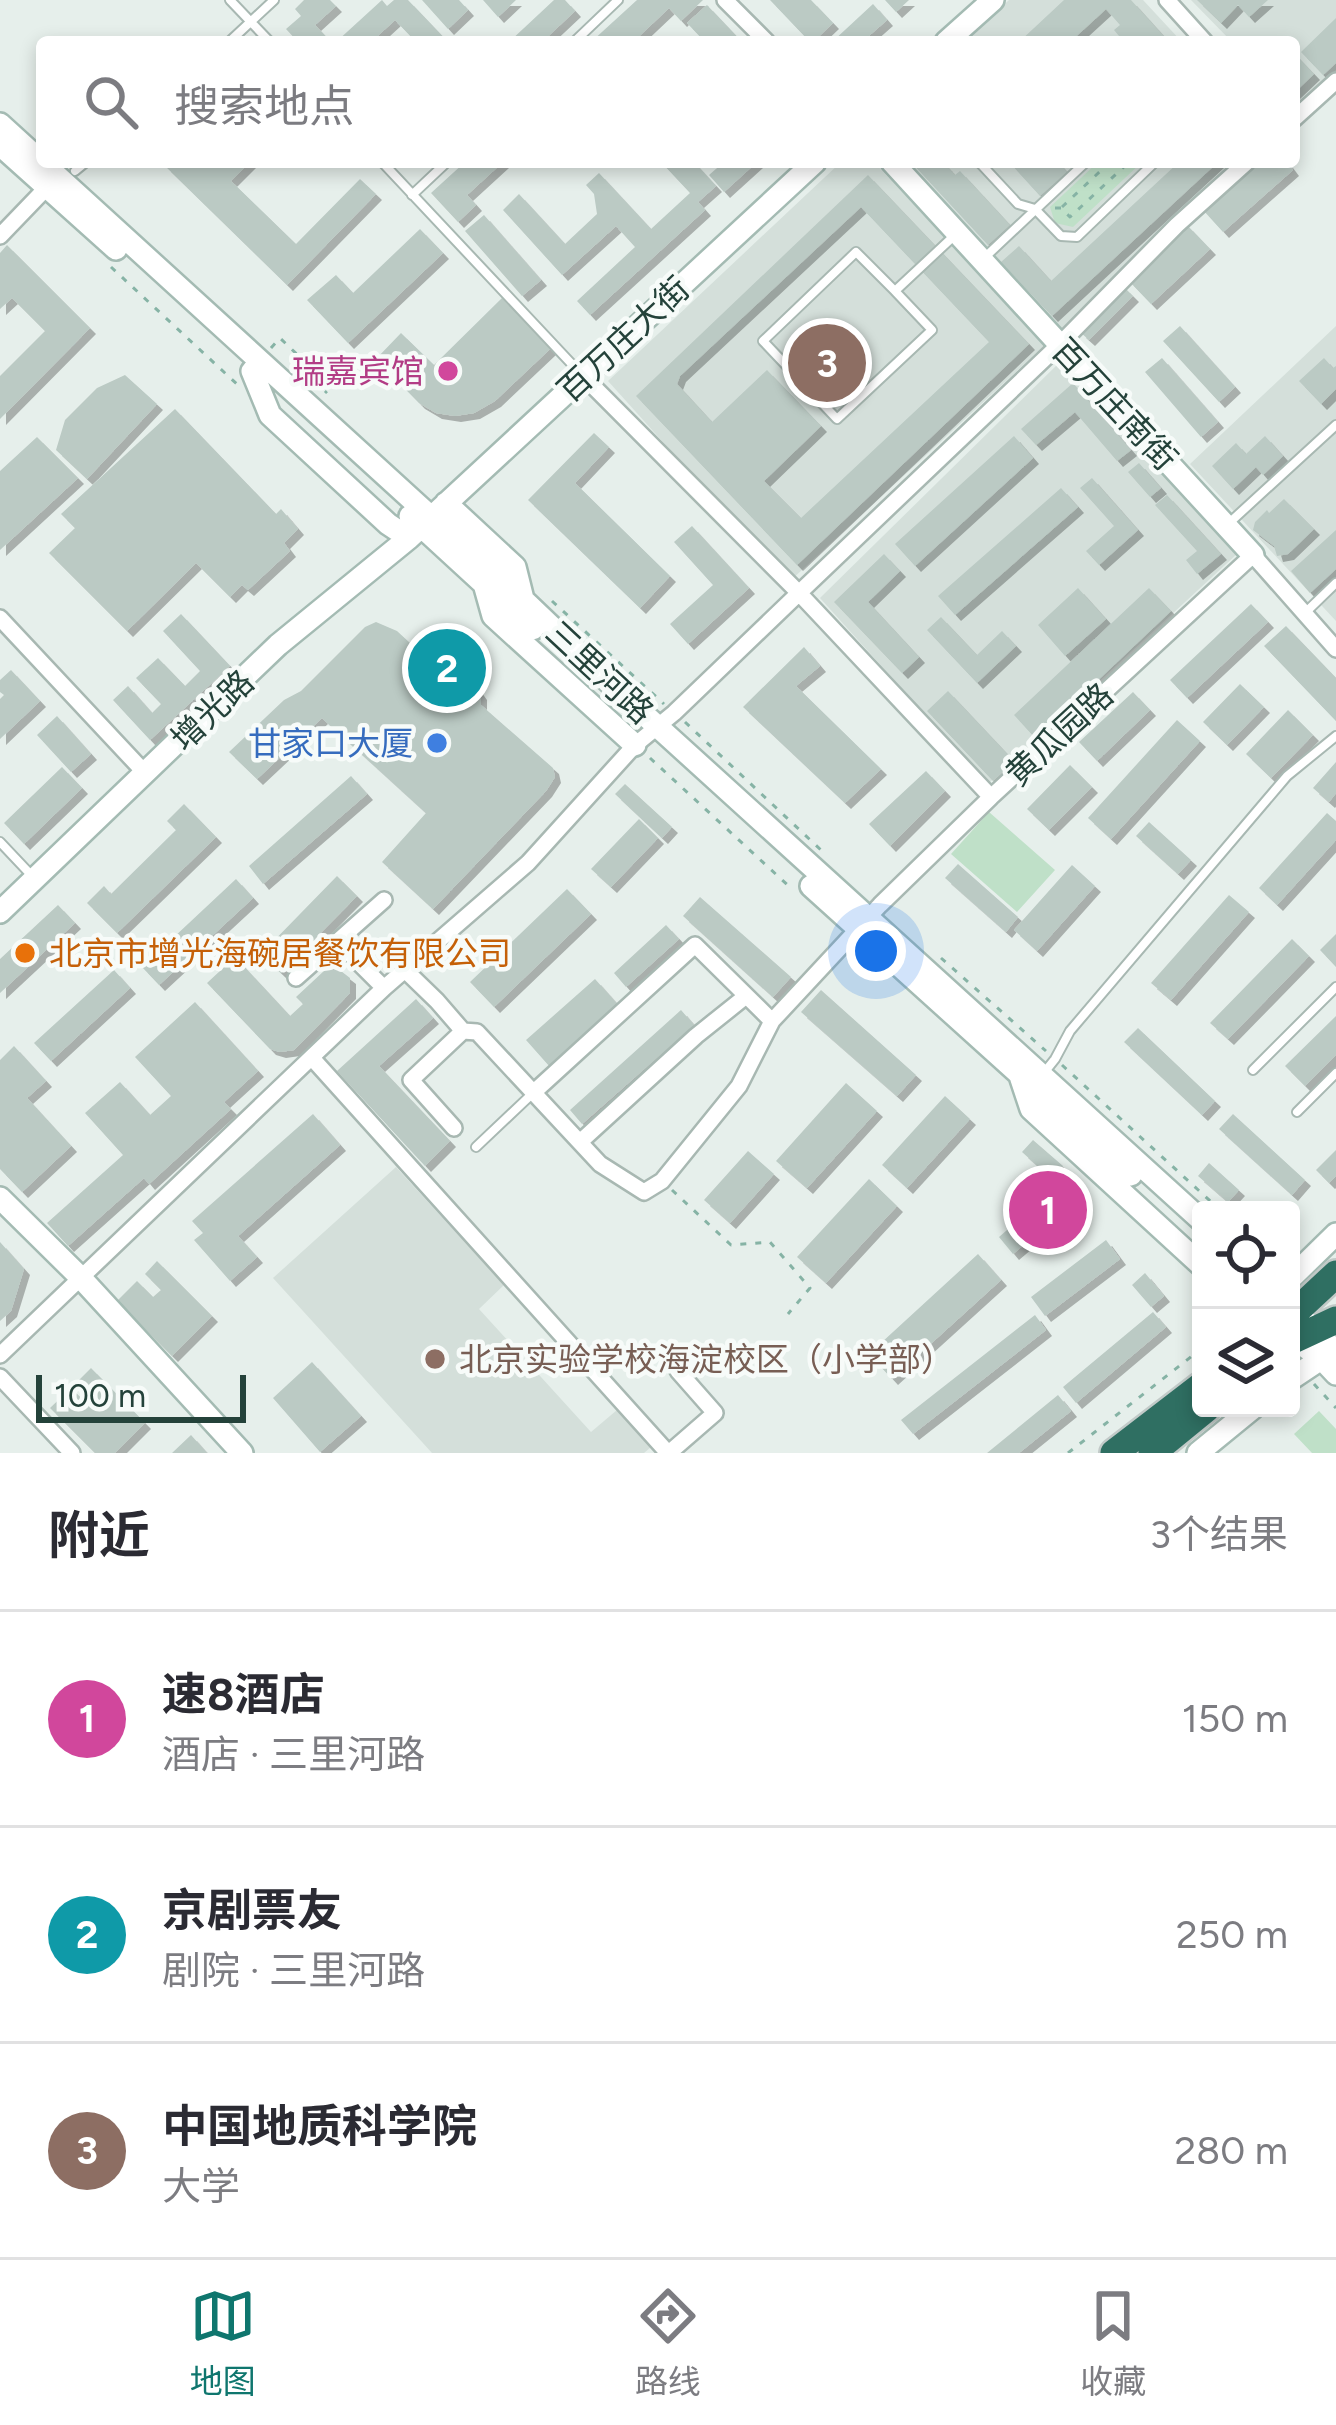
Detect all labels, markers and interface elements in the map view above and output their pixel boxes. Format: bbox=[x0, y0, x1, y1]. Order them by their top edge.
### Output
search box bbox=[36, 36, 1300, 168]
icon: search bbox=[78, 69, 144, 135]
text: 搜索地点 bbox=[174, 79, 354, 133]
street label: 百万庄大街 bbox=[550, 269, 697, 410]
pin: 3 bbox=[788, 318, 866, 408]
street label: 百万庄南街 bbox=[1044, 331, 1185, 478]
place label: 瑞嘉宾馆 bbox=[292, 352, 424, 391]
marker: 瑞嘉宾馆 bbox=[435, 358, 461, 384]
street label: 三里河路 bbox=[538, 613, 661, 732]
pin: 2 bbox=[408, 623, 486, 713]
street label: 增光路 bbox=[163, 662, 262, 759]
street label: 黄瓜园路 bbox=[998, 675, 1121, 794]
place label: 甘家口大厦 bbox=[248, 724, 413, 763]
marker: 甘家口大厦 bbox=[424, 730, 450, 756]
your location bbox=[846, 921, 906, 981]
place label: 北京市增光海碗居餐饮有限公司 bbox=[49, 934, 511, 973]
marker: 北京市增光海碗居餐饮有限公司 bbox=[12, 940, 38, 966]
pin: 1 bbox=[1009, 1165, 1087, 1255]
map controls bbox=[1192, 1201, 1300, 1417]
button: locate bbox=[1192, 1201, 1300, 1309]
button: layers bbox=[1192, 1309, 1300, 1417]
place label: 北京实验学校海淀校区（小学部） bbox=[459, 1340, 954, 1379]
marker: 北京实验学校海淀校区（小学部） bbox=[422, 1346, 448, 1372]
scale bar bbox=[36, 1369, 246, 1422]
text: 100 m bbox=[54, 1376, 146, 1415]
text: 附近 bbox=[48, 1505, 150, 1566]
text: 3个结果 bbox=[1150, 1511, 1288, 1558]
text: 速8酒店 bbox=[162, 1667, 325, 1721]
text: 1 bbox=[79, 1695, 95, 1742]
text: 150 m bbox=[1182, 1695, 1288, 1742]
text: 酒店 · 三里河路 bbox=[162, 1731, 425, 1778]
text: 京剧票友 bbox=[162, 1883, 342, 1937]
text: 2 bbox=[76, 1911, 98, 1958]
text: 250 m bbox=[1176, 1911, 1288, 1958]
text: 剧院 · 三里河路 bbox=[162, 1947, 425, 1994]
text: 中国地质科学院 bbox=[162, 2099, 477, 2153]
text: 3 bbox=[76, 2127, 98, 2174]
text: 280 m bbox=[1174, 2127, 1288, 2174]
text: 大学 bbox=[162, 2163, 240, 2210]
tab: 地图 bbox=[190, 2283, 256, 2403]
tab: 路线 bbox=[635, 2283, 701, 2403]
tab: 收藏 bbox=[1080, 2283, 1146, 2403]

